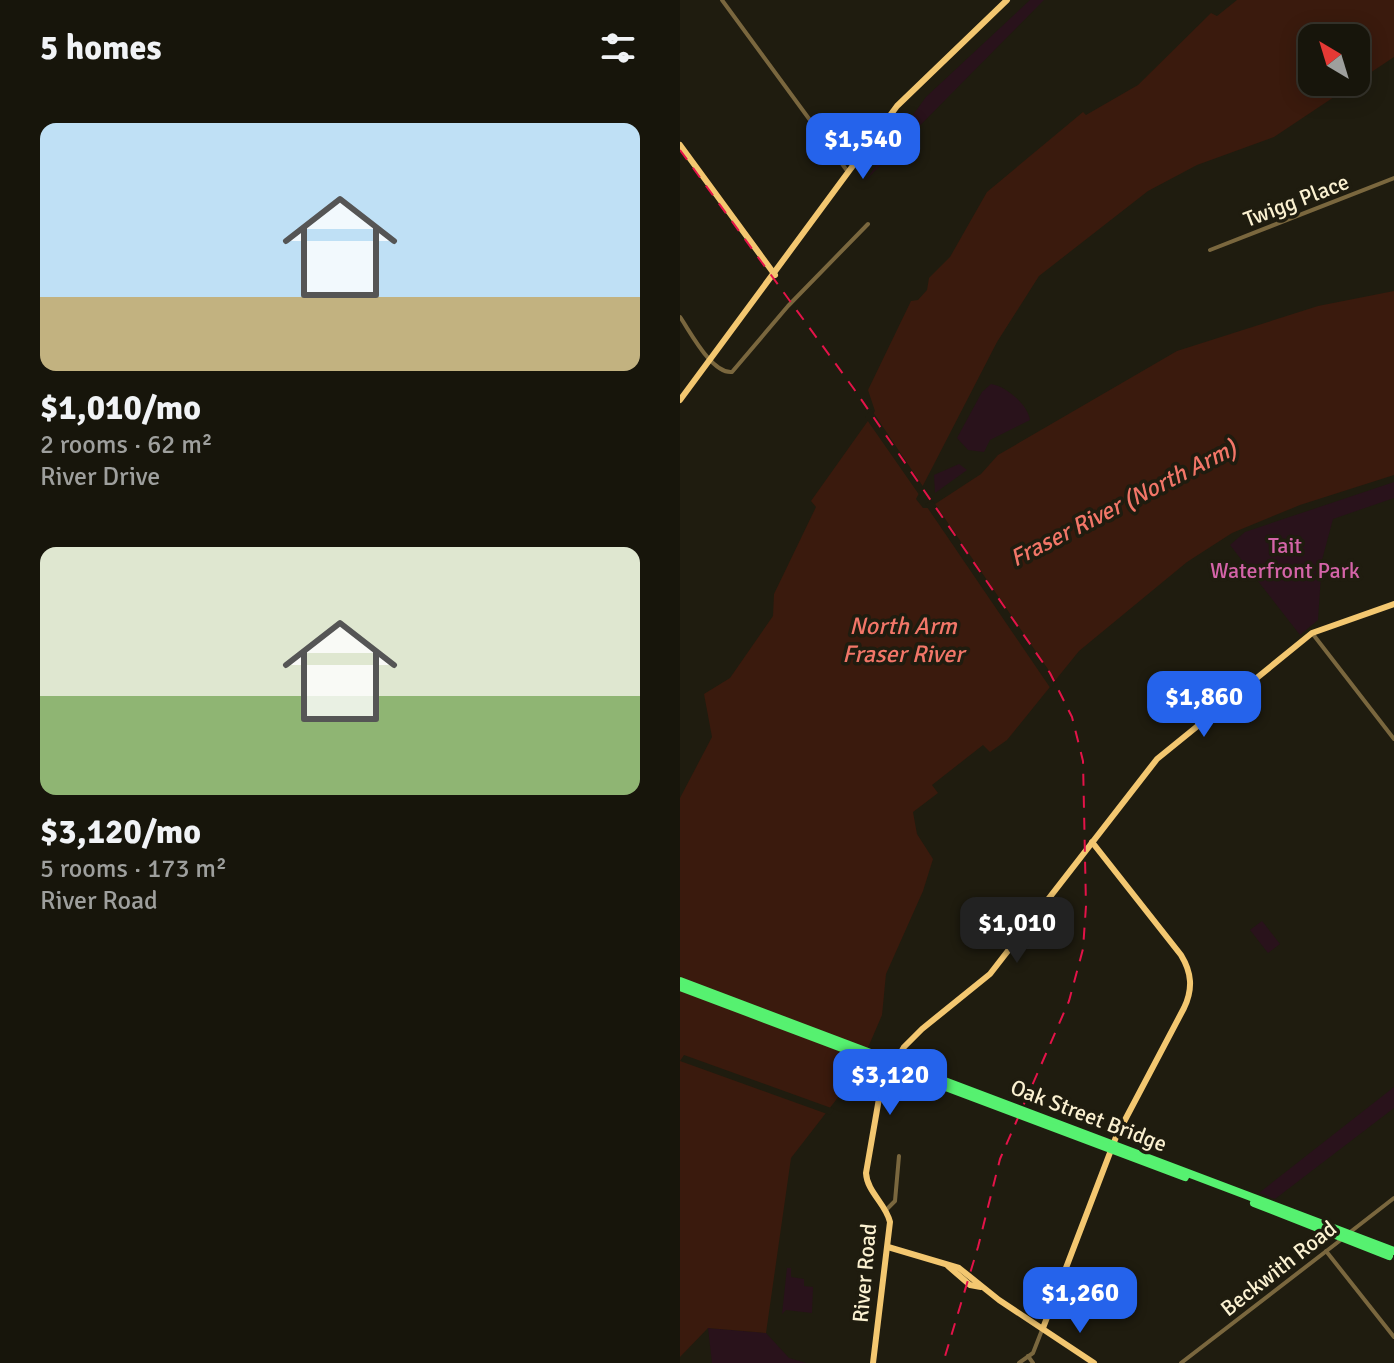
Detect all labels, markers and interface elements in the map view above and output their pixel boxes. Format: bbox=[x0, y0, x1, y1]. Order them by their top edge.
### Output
north arrow bbox=[1298, 24, 1370, 96]
map controls bbox=[1298, 24, 1370, 96]
icon: filters bbox=[596, 26, 640, 70]
text: 5 homes bbox=[40, 27, 161, 69]
pin: $1,540 bbox=[798, 113, 928, 181]
text: $1,540 bbox=[824, 123, 902, 155]
street label: Twigg Place bbox=[1240, 168, 1353, 233]
icon: home bbox=[268, 175, 412, 319]
text: $1,010/mo bbox=[40, 387, 201, 429]
text: 2 rooms · 62 m² bbox=[40, 429, 213, 461]
water label: Fraser River (North Arm) bbox=[1005, 432, 1242, 573]
text: River Drive bbox=[40, 461, 160, 493]
park label: Tait Waterfront Park bbox=[1210, 532, 1360, 584]
icon: home bbox=[268, 599, 412, 743]
water label: North Arm Fraser River bbox=[842, 611, 967, 669]
pin: $1,860 bbox=[1139, 671, 1269, 739]
text: $1,860 bbox=[1165, 681, 1243, 713]
text: $3,120/mo bbox=[40, 811, 201, 853]
text: 5 rooms · 173 m² bbox=[40, 853, 227, 885]
text: River Road bbox=[40, 885, 158, 917]
pin: $1,010 bbox=[952, 897, 1082, 965]
text: $1,010 bbox=[978, 907, 1056, 939]
pin: $3,120 bbox=[825, 1049, 955, 1117]
text: $3,120 bbox=[851, 1059, 929, 1091]
street label: Oak Street Bridge bbox=[1007, 1073, 1171, 1158]
street label: Beckwith Road bbox=[1215, 1215, 1342, 1322]
street label: River Road bbox=[847, 1222, 882, 1324]
pin: $1,260 bbox=[1015, 1267, 1145, 1335]
text: $1,260 bbox=[1041, 1277, 1119, 1309]

